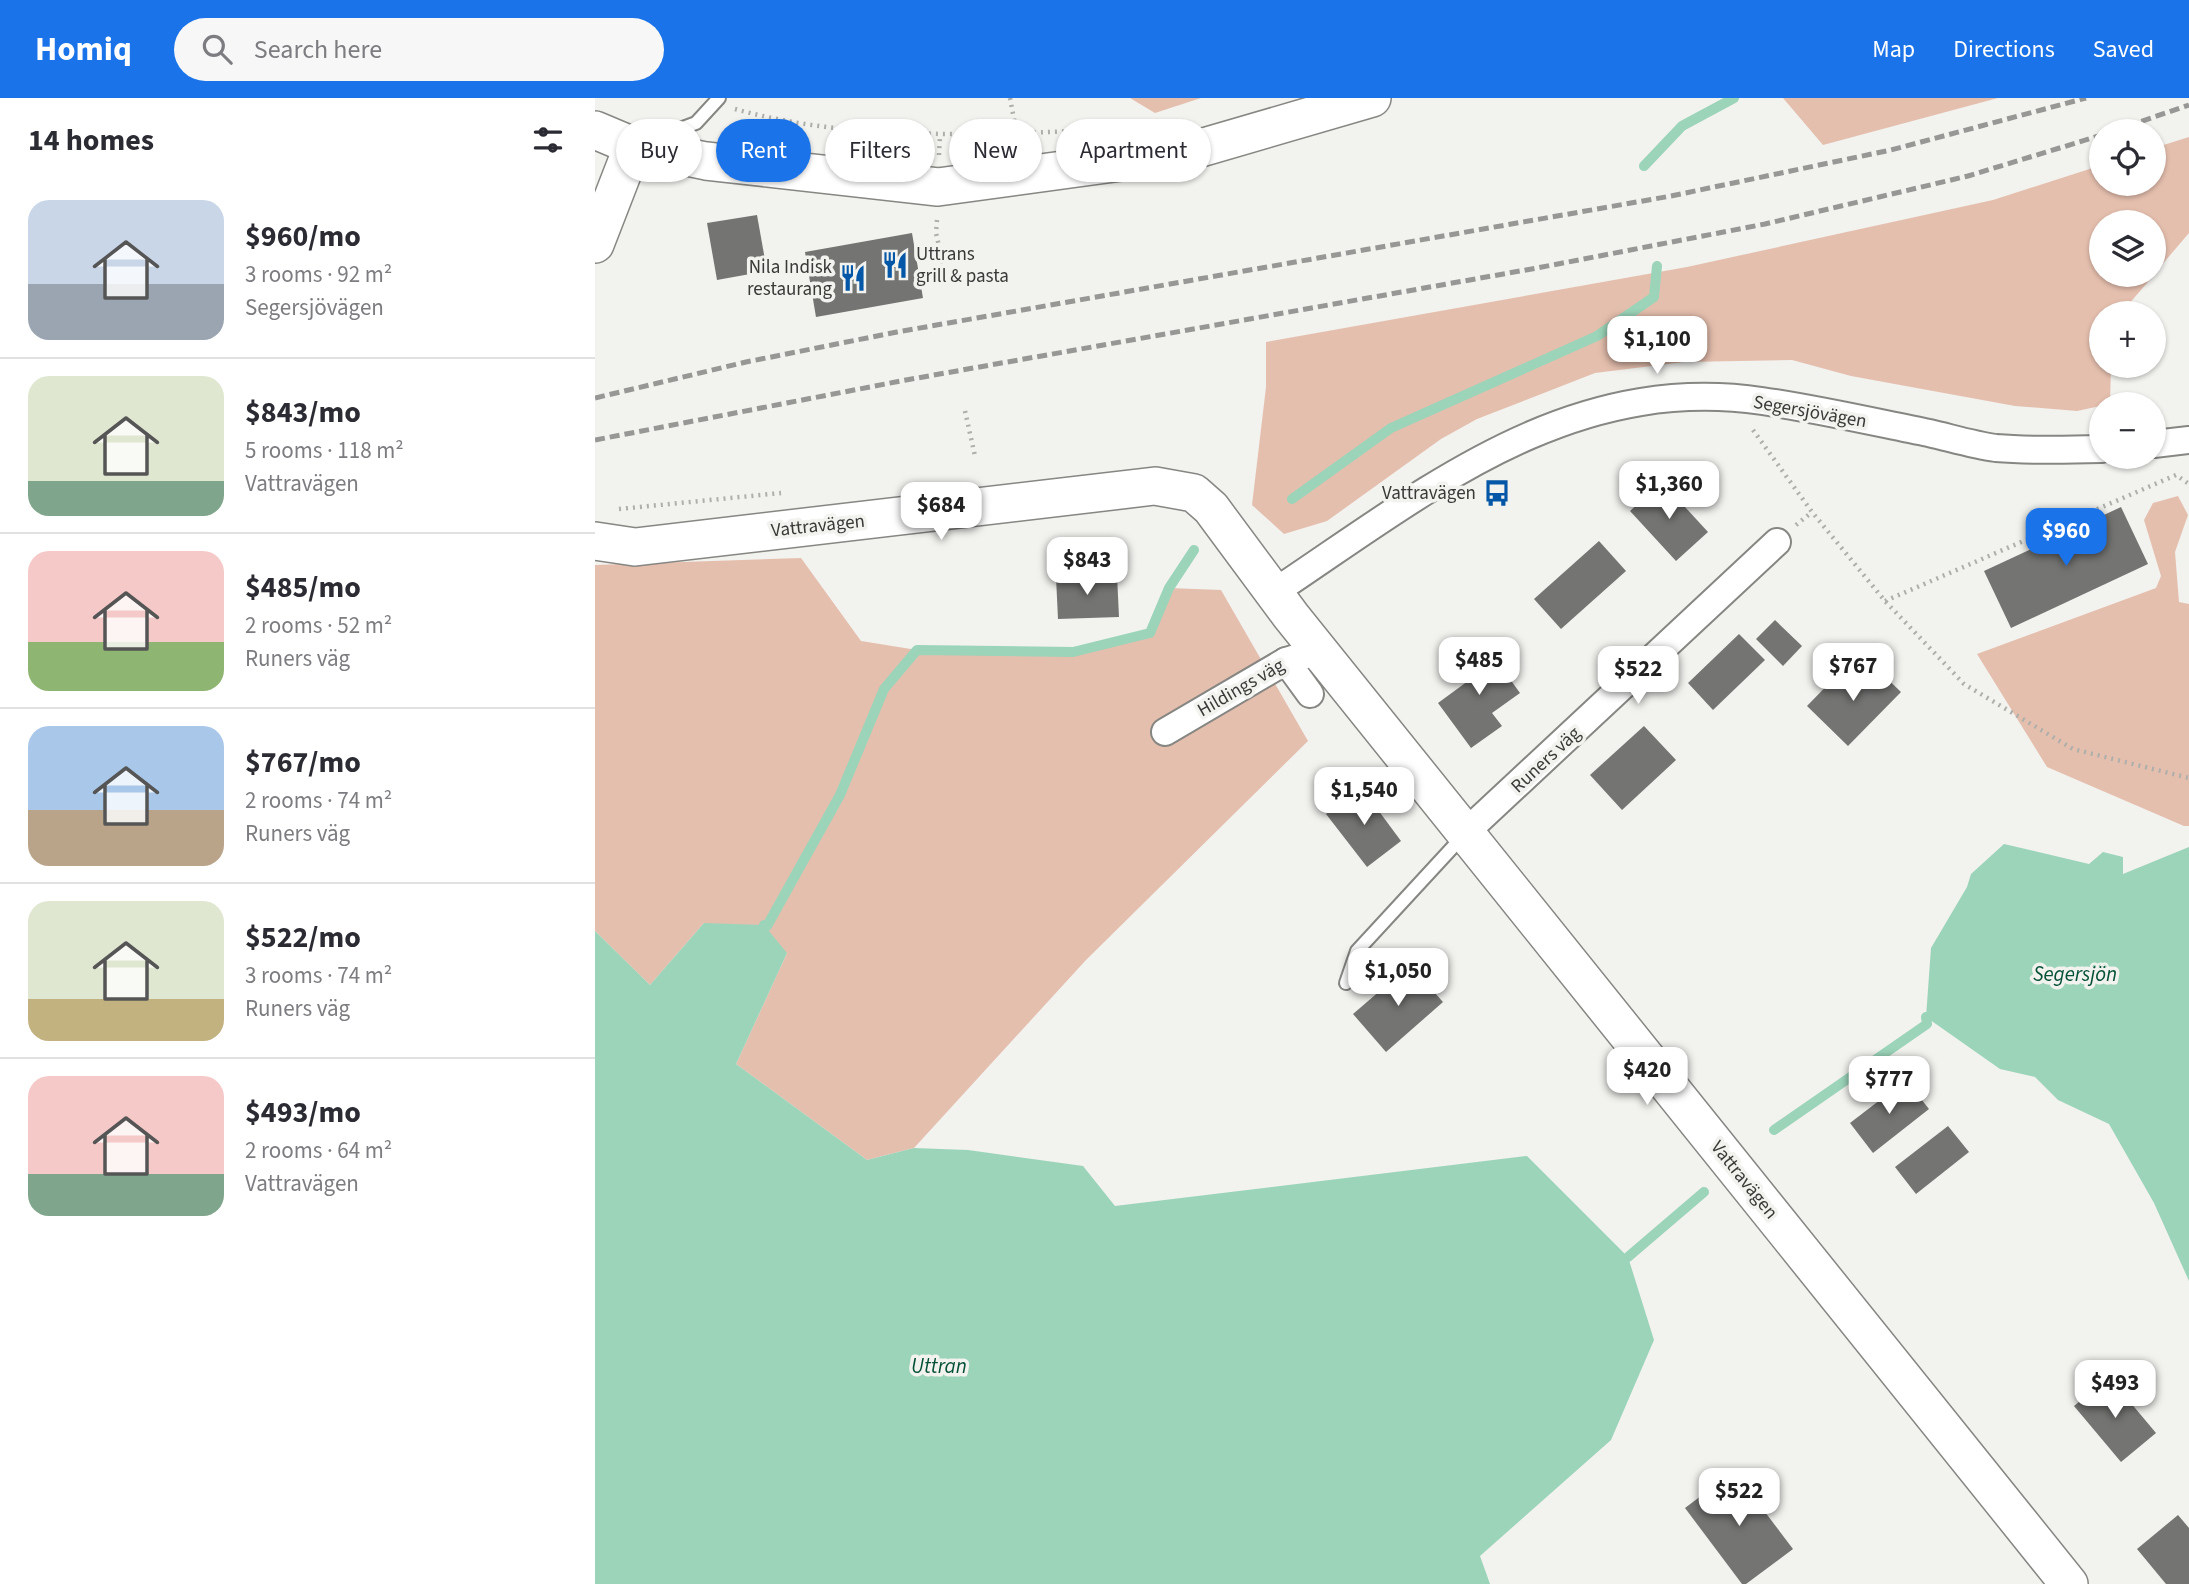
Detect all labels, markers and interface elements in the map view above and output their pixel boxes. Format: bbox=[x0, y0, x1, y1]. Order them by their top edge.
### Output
search box bbox=[174, 18, 664, 81]
text: Homiq bbox=[35, 26, 132, 73]
icon: search bbox=[198, 30, 236, 68]
text: Search here bbox=[254, 31, 382, 68]
text: Map bbox=[1872, 32, 1915, 67]
text: Directions bbox=[1953, 32, 2055, 67]
text: Saved bbox=[2093, 32, 2154, 67]
text: 14 homes bbox=[28, 119, 154, 162]
chip: Buy bbox=[616, 119, 702, 182]
chip: Rent bbox=[716, 119, 811, 182]
chip: Filters bbox=[825, 119, 935, 182]
chip: New bbox=[949, 119, 1042, 182]
chip: Apartment bbox=[1056, 119, 1211, 182]
map controls bbox=[2089, 119, 2166, 469]
button: locate bbox=[2089, 119, 2166, 196]
icon: filters bbox=[529, 121, 567, 159]
button: layers bbox=[2089, 210, 2166, 287]
text: $960/mo bbox=[245, 215, 361, 258]
icon: home bbox=[84, 228, 168, 312]
place label: Uttrans grill & pasta bbox=[916, 241, 1009, 290]
restaurant icon: Uttrans grill & pasta bbox=[880, 250, 910, 280]
place label: Nila Indisk restaurang bbox=[747, 254, 833, 303]
text: 3 rooms · 92 m² bbox=[245, 258, 392, 291]
restaurant icon: Nila Indisk restaurang bbox=[838, 263, 868, 293]
text: Segersjövägen bbox=[245, 291, 384, 324]
button: + bbox=[2089, 301, 2166, 378]
pin: $1,100 bbox=[1600, 316, 1714, 376]
text: $1,100 bbox=[1623, 322, 1691, 355]
street label: Segersjövägen bbox=[1751, 389, 1869, 435]
text: $843/mo bbox=[245, 391, 361, 434]
button: − bbox=[2089, 392, 2166, 469]
icon: home bbox=[84, 404, 168, 488]
text: 5 rooms · 118 m² bbox=[245, 434, 404, 467]
pin: $1,360 bbox=[1612, 462, 1726, 521]
text: Vattravägen bbox=[245, 467, 359, 500]
text: $1,360 bbox=[1635, 467, 1703, 500]
bus stop icon: Vattravägen bbox=[1482, 478, 1512, 508]
place label: Vattravägen bbox=[1382, 480, 1476, 507]
pin: $684 bbox=[900, 482, 982, 542]
text: $684 bbox=[917, 488, 965, 521]
street label: Vattravägen bbox=[770, 508, 866, 544]
pin: $960 bbox=[2025, 508, 2107, 568]
text: $960 bbox=[2042, 514, 2090, 547]
pin: $843 bbox=[1046, 538, 1128, 597]
text: $843 bbox=[1063, 543, 1111, 576]
text: $485/mo bbox=[245, 566, 361, 609]
icon: home bbox=[84, 579, 168, 663]
text: 2 rooms · 52 m² bbox=[245, 609, 392, 642]
pin: $485 bbox=[1438, 638, 1520, 697]
text: Runers väg bbox=[245, 642, 350, 675]
text: $485 bbox=[1455, 643, 1503, 676]
pin: $767 bbox=[1812, 644, 1894, 703]
pin: $522 bbox=[1597, 646, 1679, 706]
text: $767 bbox=[1829, 649, 1877, 682]
street label: Hildings väg bbox=[1192, 652, 1290, 724]
text: $522 bbox=[1614, 652, 1662, 685]
street label: Runers väg bbox=[1505, 720, 1587, 800]
text: $767/mo bbox=[245, 741, 361, 784]
icon: home bbox=[84, 754, 168, 838]
pin: $1,540 bbox=[1307, 768, 1421, 827]
text: $1,540 bbox=[1330, 773, 1398, 806]
text: 2 rooms · 74 m² bbox=[245, 784, 392, 817]
text: Runers väg bbox=[245, 817, 350, 850]
text: $522/mo bbox=[245, 916, 361, 959]
icon: home bbox=[84, 929, 168, 1013]
pin: $1,050 bbox=[1341, 948, 1455, 1008]
text: $1,050 bbox=[1364, 954, 1432, 987]
text: 3 rooms · 74 m² bbox=[245, 959, 392, 992]
water label: Segersjön bbox=[2033, 959, 2117, 989]
text: Runers väg bbox=[245, 992, 350, 1025]
pin: $420 bbox=[1606, 1048, 1688, 1107]
text: $420 bbox=[1623, 1053, 1671, 1086]
pin: $777 bbox=[1848, 1056, 1930, 1116]
text: $777 bbox=[1865, 1062, 1913, 1095]
text: $493/mo bbox=[245, 1091, 361, 1134]
icon: home bbox=[84, 1104, 168, 1188]
text: 2 rooms · 64 m² bbox=[245, 1134, 392, 1167]
street label: Vattravägen bbox=[1704, 1135, 1784, 1225]
text: Vattravägen bbox=[245, 1167, 359, 1200]
water label: Uttran bbox=[911, 1351, 967, 1381]
pin: $493 bbox=[2074, 1360, 2156, 1420]
text: $493 bbox=[2091, 1366, 2139, 1399]
pin: $522 bbox=[1698, 1468, 1780, 1528]
text: $522 bbox=[1715, 1474, 1763, 1507]

